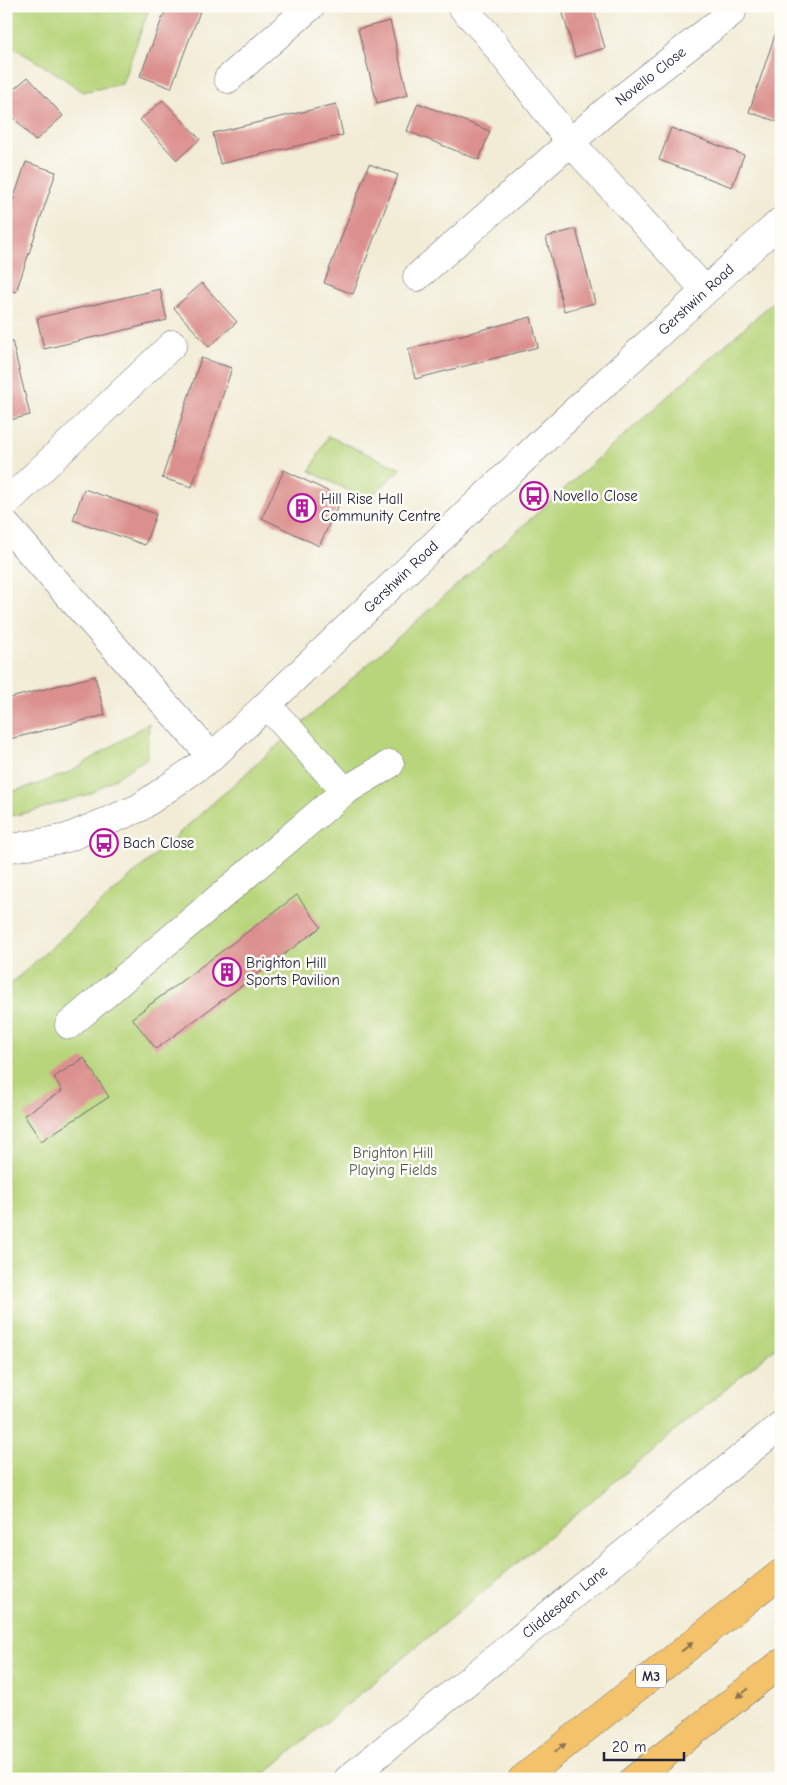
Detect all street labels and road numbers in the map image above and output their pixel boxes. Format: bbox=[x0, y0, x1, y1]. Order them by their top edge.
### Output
street label: Novello Close bbox=[611, 43, 690, 109]
street label: Gershwin Road bbox=[654, 260, 738, 339]
street label: Gershwin Road bbox=[360, 537, 442, 617]
street label: Cliddesden Lane bbox=[518, 1561, 612, 1642]
road number: M3 bbox=[636, 1664, 666, 1688]

